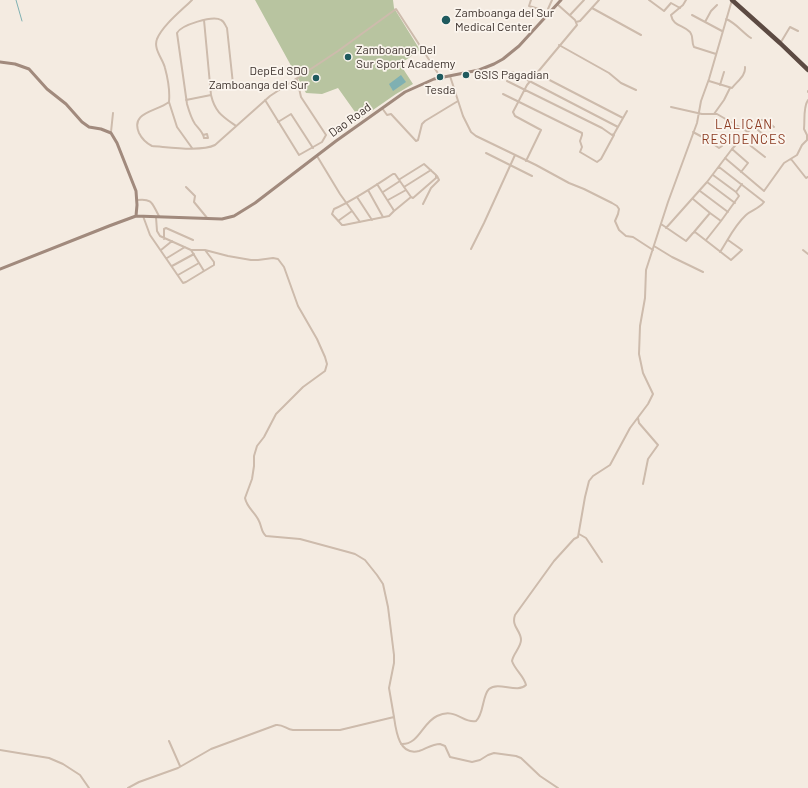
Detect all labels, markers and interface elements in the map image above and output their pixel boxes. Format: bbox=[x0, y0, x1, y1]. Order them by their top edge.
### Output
place label: Zamboanga del Sur Medical Center bbox=[455, 6, 554, 34]
marker: Zamboanga del Sur Medical Center bbox=[440, 14, 452, 26]
place label: Zamboanga Del Sur Sport Academy bbox=[356, 43, 455, 71]
marker: Zamboanga Del Sur Sport Academy bbox=[343, 52, 353, 62]
place label: DepEd SDO Zamboanga del Sur bbox=[209, 64, 308, 92]
place label: GSIS Pagadian bbox=[474, 68, 549, 82]
marker: GSIS Pagadian bbox=[461, 70, 471, 80]
marker: Tesda bbox=[435, 72, 445, 82]
marker: DepEd SDO Zamboanga del Sur bbox=[311, 73, 321, 83]
place label: Tesda bbox=[425, 83, 455, 97]
street label: Dao Road bbox=[326, 100, 374, 140]
district label: LALICAN RESIDENCES bbox=[702, 117, 786, 148]

